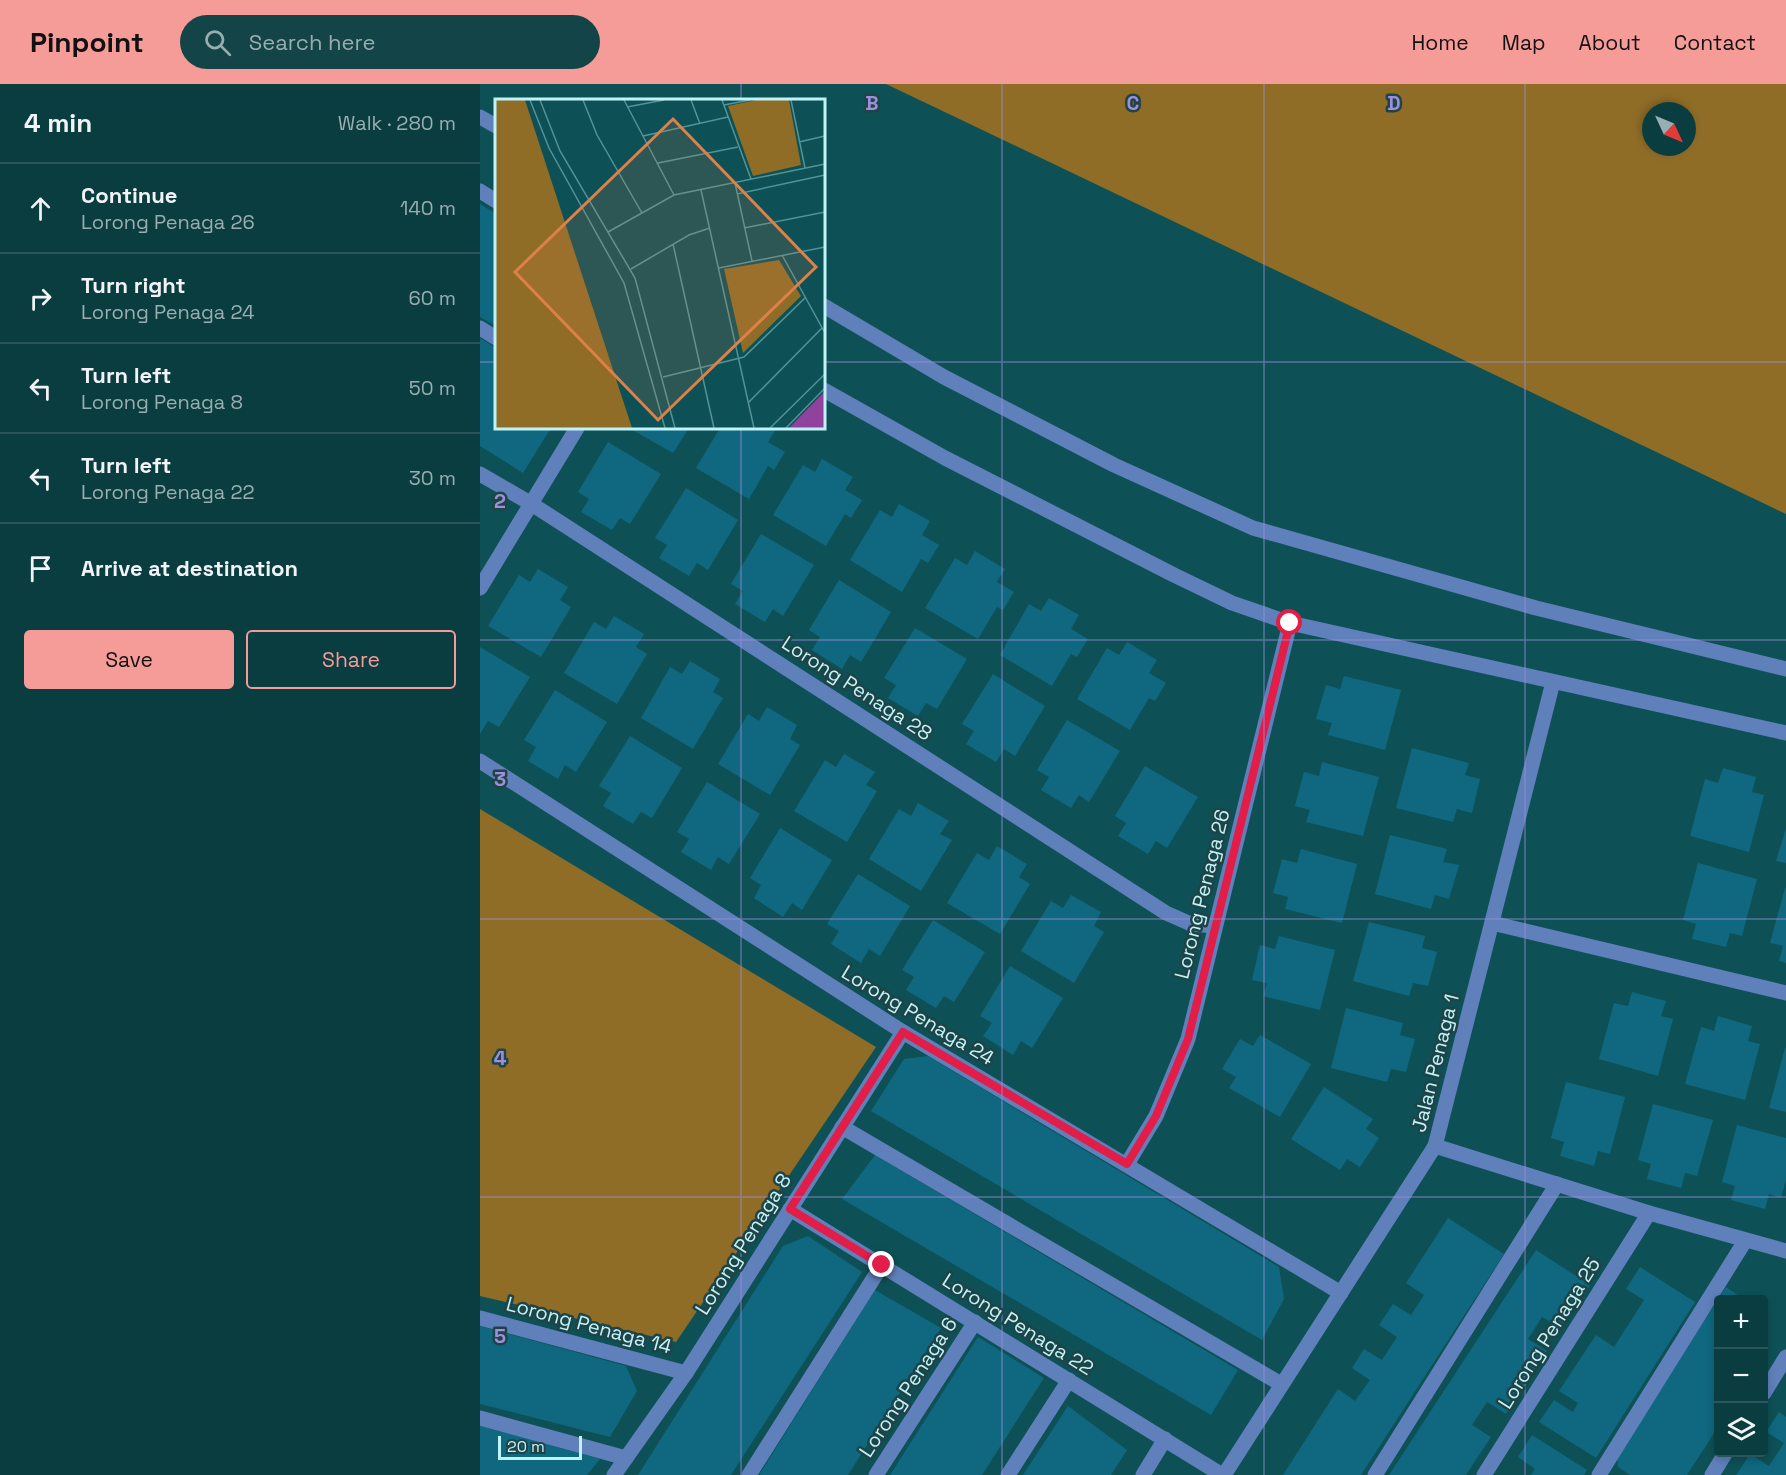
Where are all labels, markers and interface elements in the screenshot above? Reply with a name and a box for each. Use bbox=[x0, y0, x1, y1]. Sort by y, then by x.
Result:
search box bbox=[180, 15, 600, 69]
text: Pinpoint bbox=[30, 24, 144, 60]
icon: search bbox=[201, 26, 234, 59]
text: Search here bbox=[249, 28, 375, 56]
text: Home bbox=[1411, 29, 1469, 56]
text: Map bbox=[1502, 29, 1546, 56]
text: About bbox=[1579, 29, 1641, 56]
text: Contact bbox=[1674, 29, 1756, 56]
text: B bbox=[865, 90, 879, 116]
text: C bbox=[1127, 90, 1140, 116]
text: D bbox=[1387, 90, 1401, 116]
inset map bbox=[495, 99, 825, 429]
north arrow bbox=[1642, 102, 1696, 156]
text: 4 min bbox=[24, 106, 92, 140]
text: Walk · 280 m bbox=[338, 110, 456, 136]
text: Continue bbox=[81, 181, 177, 209]
icon: ahead bbox=[24, 192, 57, 225]
text: 140 m bbox=[400, 195, 456, 221]
text: Lorong Penaga 26 bbox=[81, 209, 255, 235]
text: Turn right bbox=[81, 271, 186, 299]
icon: right bbox=[24, 282, 57, 315]
text: 60 m bbox=[409, 285, 456, 311]
text: Lorong Penaga 24 bbox=[81, 299, 254, 325]
text: Turn left bbox=[81, 361, 171, 389]
icon: left bbox=[24, 372, 57, 405]
text: 50 m bbox=[409, 375, 456, 401]
text: Lorong Penaga 8 bbox=[81, 389, 243, 415]
text: Turn left bbox=[81, 451, 171, 479]
icon: left bbox=[24, 462, 57, 495]
text: 30 m bbox=[409, 465, 456, 491]
text: Lorong Penaga 22 bbox=[81, 479, 255, 505]
text: 2 bbox=[494, 488, 506, 514]
icon: arrive bbox=[24, 552, 57, 585]
text: Arrive at destination bbox=[81, 554, 298, 582]
route start bbox=[1276, 609, 1302, 635]
button: Save bbox=[24, 630, 234, 689]
button: Share bbox=[246, 630, 456, 689]
street label: Lorong Penaga 28 bbox=[777, 630, 937, 746]
text: 3 bbox=[494, 766, 506, 792]
street label: Lorong Penaga 26 bbox=[1168, 807, 1236, 981]
street label: Lorong Penaga 24 bbox=[837, 959, 999, 1071]
street label: Jalan Penaga 1 bbox=[1405, 991, 1465, 1135]
text: 4 bbox=[494, 1045, 507, 1071]
street label: Lorong Penaga 8 bbox=[689, 1168, 797, 1320]
route end bbox=[868, 1251, 894, 1277]
street label: Lorong Penaga 25 bbox=[1492, 1253, 1606, 1413]
street label: Lorong Penaga 22 bbox=[937, 1267, 1099, 1381]
street label: Lorong Penaga 14 bbox=[503, 1290, 675, 1360]
map controls bbox=[1714, 1295, 1768, 1457]
button: + bbox=[1714, 1295, 1768, 1349]
street label: Lorong Penaga 6 bbox=[853, 1312, 963, 1462]
text: 5 bbox=[494, 1323, 506, 1349]
button: − bbox=[1714, 1349, 1768, 1403]
button: layers bbox=[1714, 1403, 1768, 1457]
scale bar bbox=[498, 1433, 582, 1460]
text: 20 m bbox=[507, 1436, 545, 1457]

